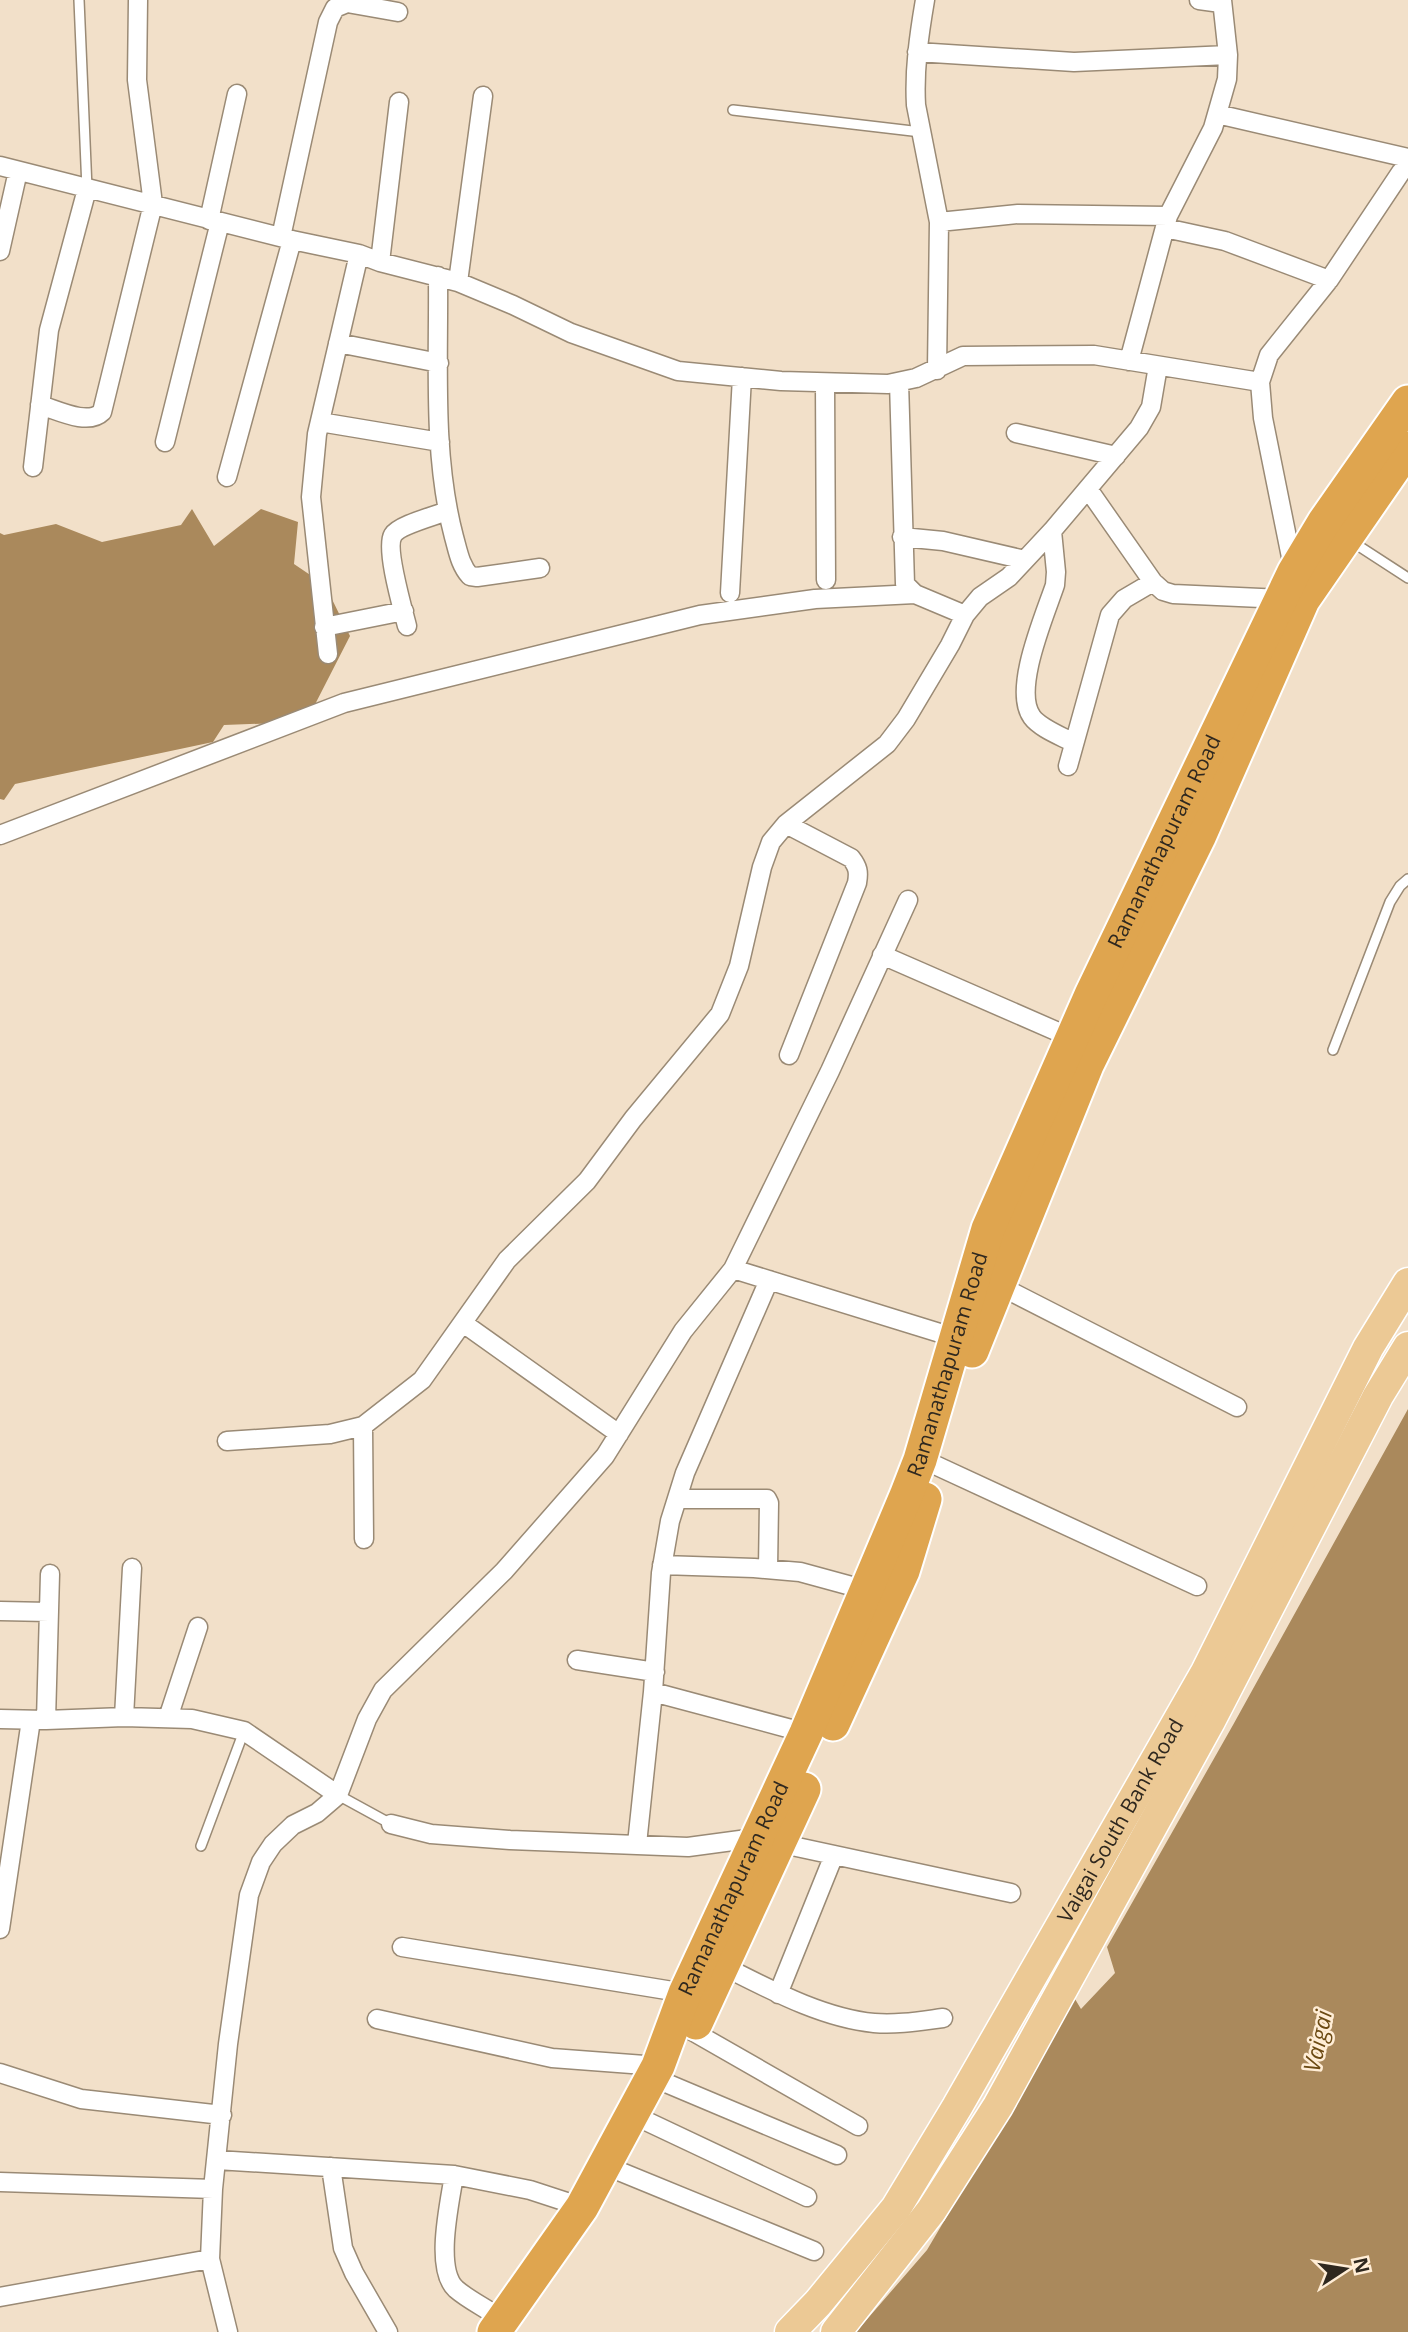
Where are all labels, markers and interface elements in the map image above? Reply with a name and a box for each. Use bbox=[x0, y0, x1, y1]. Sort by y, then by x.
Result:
street label: Ramanathapuram Road bbox=[1101, 730, 1227, 953]
street label: Ramanathapuram Road bbox=[900, 1248, 994, 1481]
street label: Vaigai South Bank Road bbox=[1050, 1713, 1190, 1928]
street label: Ramanathapuram Road bbox=[671, 1776, 795, 2000]
water label: Vaigai bbox=[1295, 2006, 1339, 2075]
north arrow bbox=[1310, 2234, 1380, 2304]
text: N bbox=[1347, 2255, 1376, 2276]

